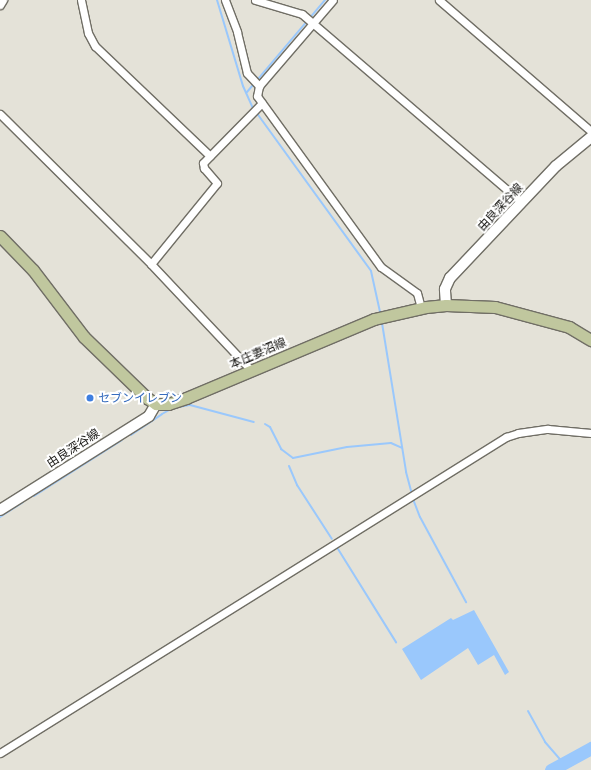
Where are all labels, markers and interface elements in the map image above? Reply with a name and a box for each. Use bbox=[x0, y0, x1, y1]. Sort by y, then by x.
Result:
street label: 由良深谷線 bbox=[474, 180, 526, 234]
street label: 本庄妻沼線 bbox=[228, 335, 288, 371]
place label: セブンイレブン bbox=[98, 391, 182, 405]
marker: セブンイレブン bbox=[85, 393, 95, 403]
street label: 由良深谷線 bbox=[44, 426, 102, 470]

